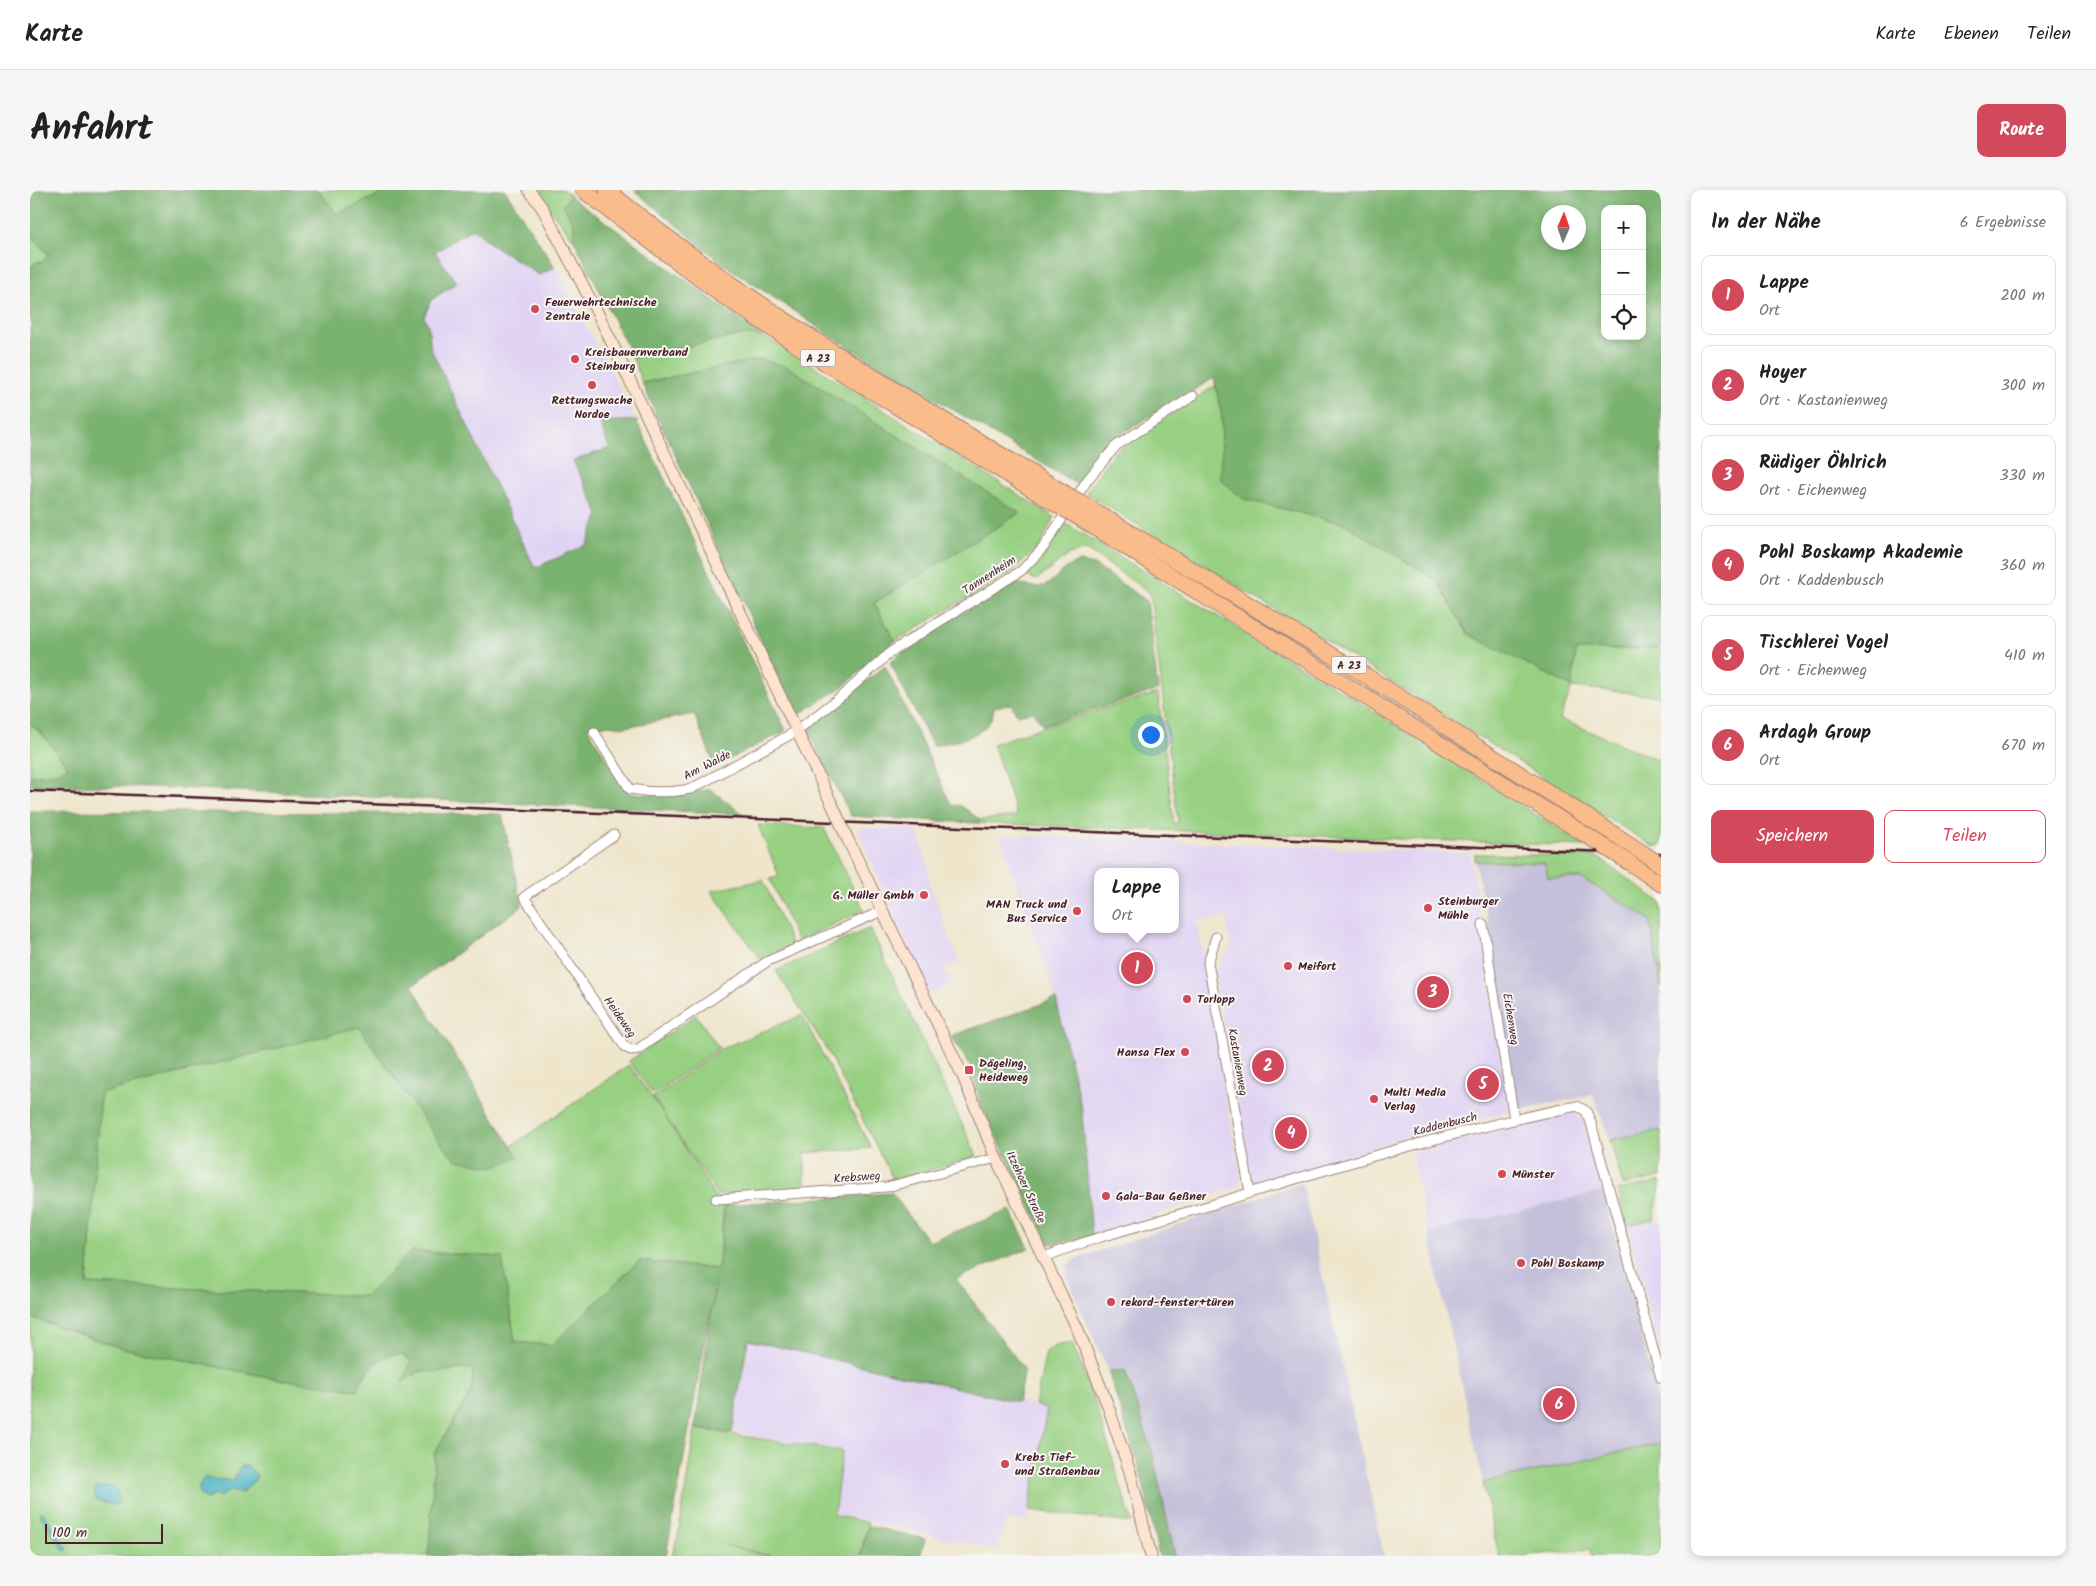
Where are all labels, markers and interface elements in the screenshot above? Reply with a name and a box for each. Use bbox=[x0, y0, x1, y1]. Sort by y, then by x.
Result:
text: Karte bbox=[25, 15, 83, 54]
text: Karte bbox=[1875, 20, 1916, 49]
text: Ebenen bbox=[1944, 20, 1999, 49]
text: Teilen bbox=[2027, 20, 2071, 49]
text: Anfahrt bbox=[30, 102, 153, 158]
button: Route bbox=[1977, 104, 2066, 157]
north arrow bbox=[1541, 205, 1586, 250]
map controls bbox=[1601, 205, 1646, 340]
button: + bbox=[1601, 205, 1646, 250]
text: In der Nähe bbox=[1711, 206, 1821, 239]
text: 6 Ergebnisse bbox=[1960, 210, 2046, 235]
button: − bbox=[1601, 250, 1646, 295]
text: Lappe bbox=[1759, 268, 1809, 298]
text: 1 bbox=[1726, 283, 1730, 308]
text: 200 m bbox=[2001, 283, 2045, 308]
place label: Feuerwehrtechnische Zentrale bbox=[545, 293, 657, 326]
button: locate bbox=[1601, 295, 1646, 340]
text: Ort bbox=[1759, 298, 1780, 323]
marker: Feuerwehrtechnische Zentrale bbox=[529, 303, 541, 315]
place label: Kreisbauernverband Steinburg bbox=[585, 343, 689, 376]
road number: A 23 bbox=[800, 350, 836, 367]
marker: Kreisbauernverband Steinburg bbox=[569, 353, 581, 365]
text: Hoyer bbox=[1759, 358, 1806, 388]
text: 2 bbox=[1723, 373, 1733, 398]
text: 300 m bbox=[2001, 373, 2045, 398]
marker: Rettungswache Nordoe bbox=[586, 379, 598, 391]
text: Ort · Kastanienweg bbox=[1759, 388, 1888, 413]
place label: Rettungswache Nordoe bbox=[552, 391, 633, 424]
text: Rüdiger Öhlrich bbox=[1759, 448, 1887, 478]
text: 3 bbox=[1724, 463, 1732, 488]
text: 330 m bbox=[2000, 463, 2045, 488]
text: Ort · Eichenweg bbox=[1759, 478, 1867, 503]
text: Pohl Boskamp Akademie bbox=[1759, 538, 1963, 568]
street label: Tannenheim bbox=[959, 551, 1020, 600]
text: 4 bbox=[1724, 553, 1732, 578]
text: 360 m bbox=[2000, 553, 2045, 578]
text: Ort · Kaddenbusch bbox=[1759, 568, 1884, 593]
text: Tischlerei Vogel bbox=[1759, 628, 1888, 658]
text: 5 bbox=[1724, 643, 1732, 668]
text: 410 m bbox=[2004, 643, 2045, 668]
road number: A 23 bbox=[1332, 656, 1366, 674]
text: Ort · Eichenweg bbox=[1759, 658, 1867, 683]
text: Ardagh Group bbox=[1759, 718, 1871, 748]
your location bbox=[1138, 722, 1164, 748]
text: 6 bbox=[1724, 733, 1732, 758]
text: 670 m bbox=[2002, 733, 2045, 758]
street label: Am Walde bbox=[680, 745, 735, 785]
text: Ort bbox=[1759, 748, 1780, 773]
button: Speichern bbox=[1711, 810, 1874, 863]
button: Teilen bbox=[1884, 810, 2046, 863]
popup bbox=[1094, 868, 1179, 933]
text: Lappe bbox=[1112, 873, 1161, 903]
place label: G. Müller Gmbh bbox=[833, 886, 914, 905]
marker: G. Müller Gmbh bbox=[918, 889, 930, 901]
place label: Steinburger Mühle bbox=[1438, 892, 1499, 925]
place label: MAN Truck und Bus Service bbox=[986, 895, 1068, 928]
marker: Steinburger Mühle bbox=[1422, 902, 1434, 914]
text: Ort bbox=[1112, 903, 1133, 928]
marker: MAN Truck und Bus Service bbox=[1071, 905, 1083, 917]
pin: 1 bbox=[1121, 949, 1153, 987]
place label: Meifort bbox=[1298, 957, 1337, 976]
marker: Meifort bbox=[1282, 960, 1294, 972]
pin: 3 bbox=[1417, 973, 1449, 1011]
place label: Torlopp bbox=[1197, 990, 1235, 1009]
street label: Eichenweg bbox=[1497, 992, 1524, 1047]
street label: Heideweg bbox=[598, 993, 641, 1042]
marker: Torlopp bbox=[1181, 993, 1193, 1005]
street label: Kastanienweg bbox=[1222, 1027, 1253, 1098]
place label: Hansa Flex bbox=[1117, 1043, 1175, 1062]
marker: Hansa Flex bbox=[1179, 1046, 1191, 1058]
pin: 2 bbox=[1252, 1047, 1284, 1085]
place label: Dägeling, Heideweg bbox=[979, 1054, 1028, 1087]
marker: Dägeling, Heideweg bbox=[963, 1064, 975, 1076]
pin: 5 bbox=[1467, 1065, 1499, 1103]
place label: Multi Media Verlag bbox=[1384, 1083, 1446, 1116]
marker: Multi Media Verlag bbox=[1368, 1093, 1380, 1105]
street label: Kaddenbusch bbox=[1411, 1107, 1479, 1142]
pin: 4 bbox=[1275, 1114, 1307, 1152]
street label: Itzehoer Straße bbox=[1000, 1148, 1051, 1227]
place label: Münster bbox=[1512, 1165, 1555, 1184]
street label: Krebsweg bbox=[833, 1166, 881, 1189]
marker: Münster bbox=[1496, 1168, 1508, 1180]
place label: Gala-Bau Geßner bbox=[1116, 1187, 1207, 1206]
marker: Gala-Bau Geßner bbox=[1100, 1190, 1112, 1202]
place label: Pohl Boskamp bbox=[1531, 1254, 1605, 1273]
marker: Pohl Boskamp bbox=[1515, 1257, 1527, 1269]
place label: rekord-fenster+türen bbox=[1121, 1293, 1234, 1312]
marker: rekord-fenster+türen bbox=[1105, 1296, 1117, 1308]
pin: 6 bbox=[1543, 1385, 1575, 1423]
place label: Krebs Tief- und Straßenbau bbox=[1015, 1448, 1100, 1481]
marker: Krebs Tief- und Straßenbau bbox=[999, 1458, 1011, 1470]
scale bar bbox=[45, 1521, 162, 1544]
text: 100 m bbox=[52, 1522, 87, 1544]

